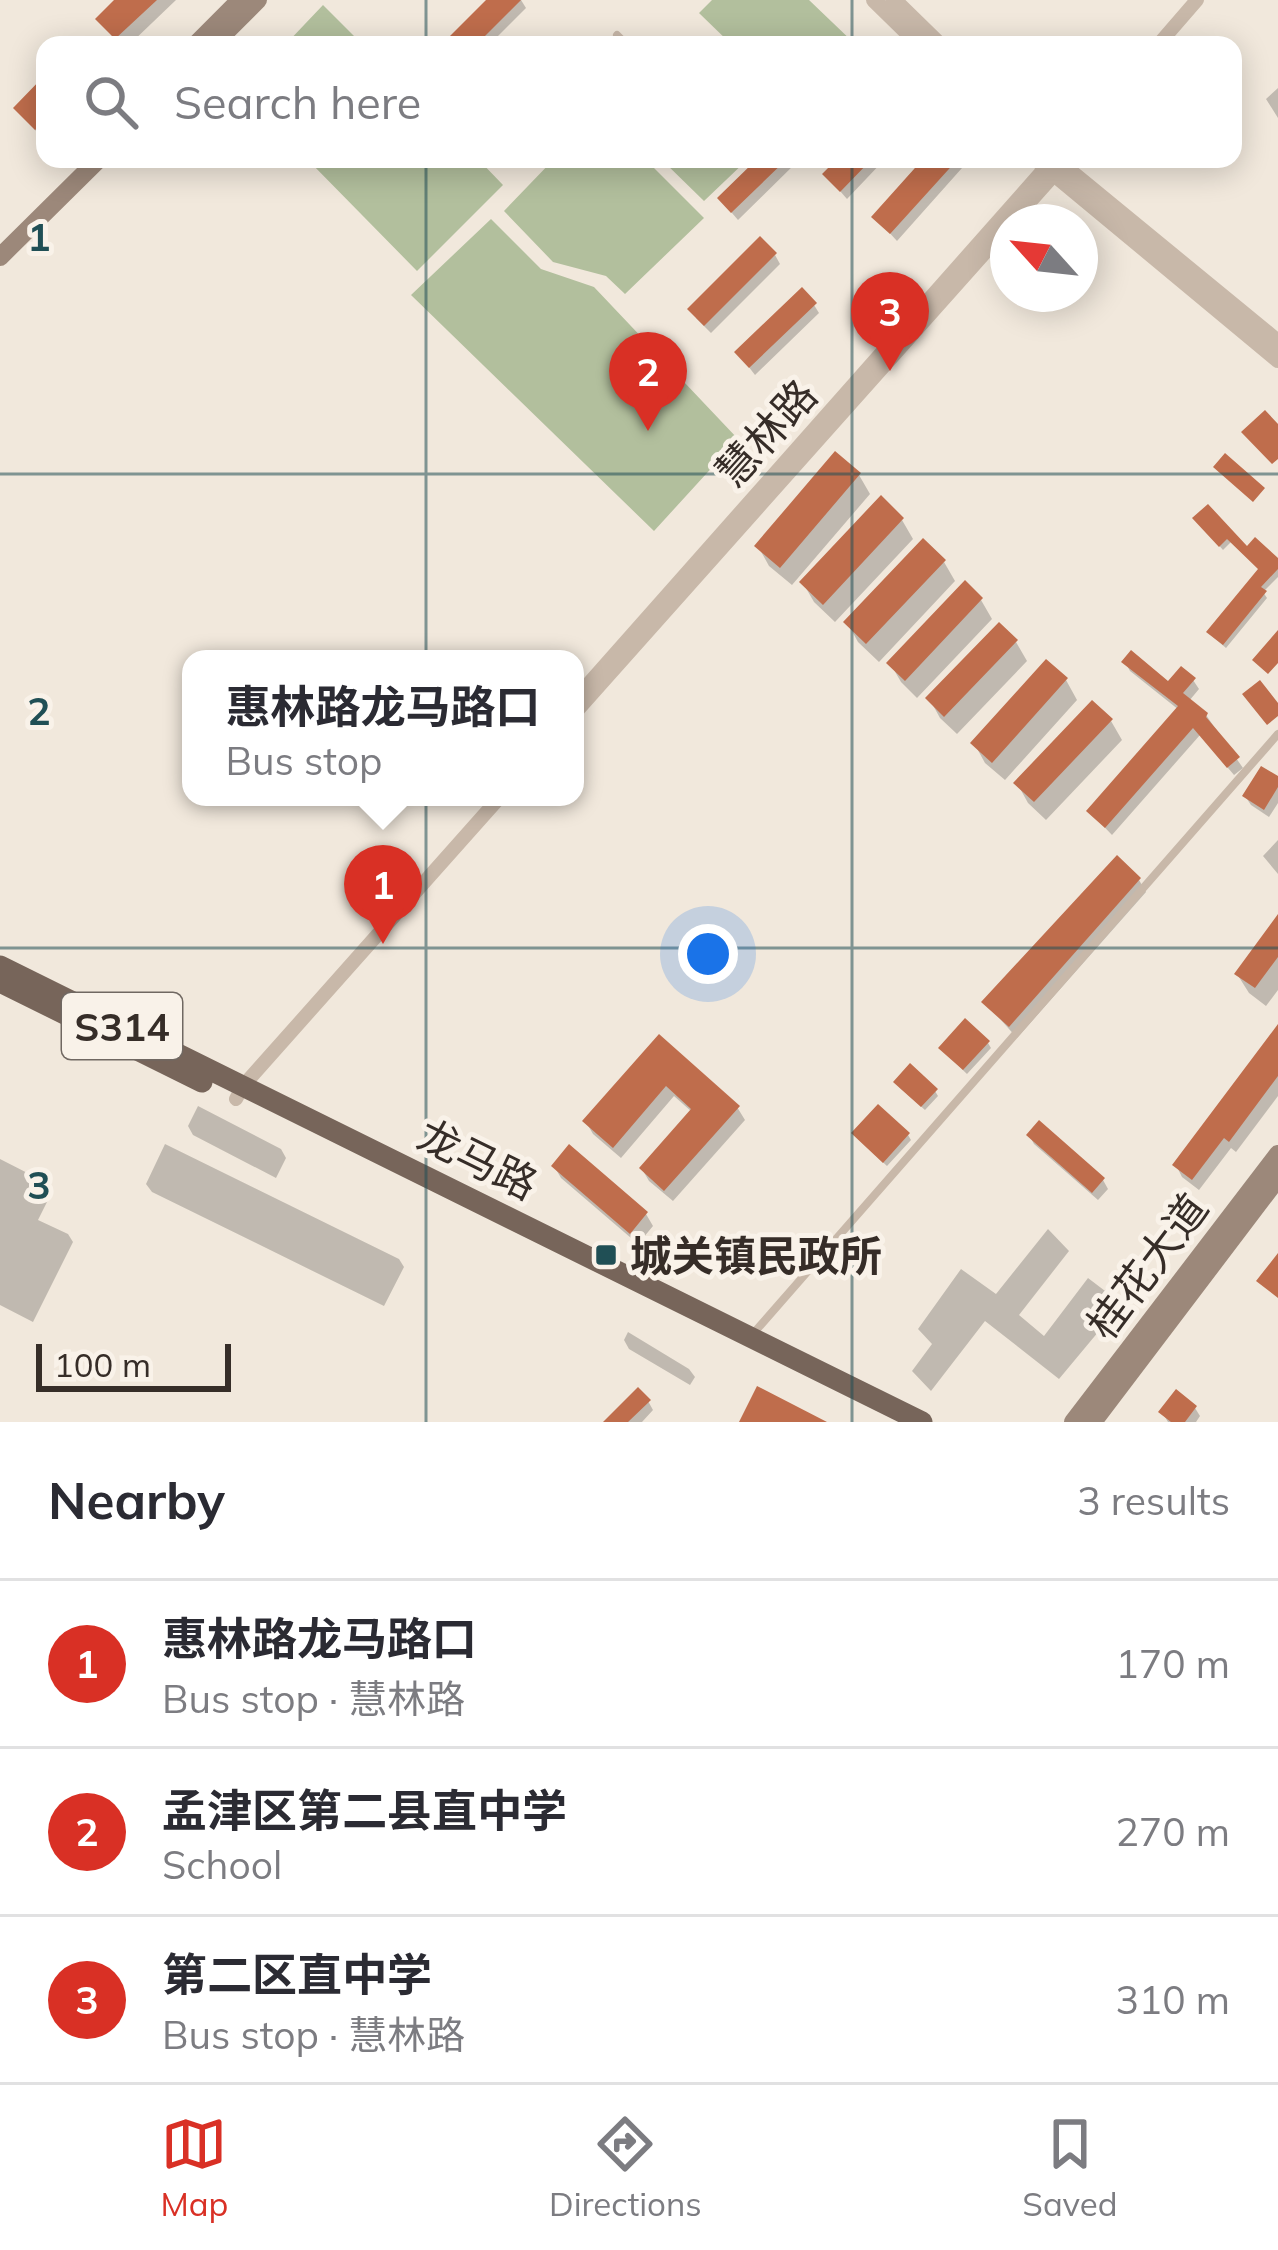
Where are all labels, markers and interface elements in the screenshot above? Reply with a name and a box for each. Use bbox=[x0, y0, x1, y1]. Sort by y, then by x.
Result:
search box bbox=[36, 36, 1242, 168]
icon: search bbox=[78, 69, 144, 135]
text: Search here bbox=[174, 74, 421, 130]
north arrow bbox=[990, 204, 1098, 312]
text: 1 bbox=[27, 212, 51, 261]
pin: 3 bbox=[851, 272, 929, 371]
pin: 2 bbox=[609, 332, 687, 431]
street label: 慧林路 bbox=[704, 368, 828, 498]
popup bbox=[182, 650, 584, 806]
text: 惠林路龙马路口 bbox=[225, 678, 541, 734]
text: 2 bbox=[27, 686, 51, 735]
text: Bus stop bbox=[225, 736, 382, 785]
pin: 1 bbox=[344, 845, 422, 944]
your location bbox=[678, 924, 738, 984]
road number: S314 bbox=[62, 993, 182, 1059]
street label: 龙马路 bbox=[410, 1108, 546, 1210]
text: 3 bbox=[27, 1160, 51, 1209]
street label: 桂花大道 bbox=[1075, 1183, 1219, 1349]
place label: 城关镇民政所 bbox=[630, 1229, 882, 1282]
marker: 城关镇民政所 bbox=[593, 1242, 619, 1268]
scale bar bbox=[36, 1338, 231, 1391]
text: 100 m bbox=[54, 1344, 151, 1385]
text: Nearby bbox=[48, 1468, 225, 1532]
text: 3 results bbox=[1077, 1476, 1230, 1525]
text: 惠林路龙马路口 bbox=[162, 1610, 477, 1666]
text: 1 bbox=[75, 1639, 99, 1688]
text: 170 m bbox=[1115, 1639, 1230, 1688]
text: Bus stop · 慧林路 bbox=[162, 1674, 465, 1723]
text: 孟津区第二县直中学 bbox=[162, 1782, 567, 1838]
text: 2 bbox=[75, 1807, 99, 1856]
text: 270 m bbox=[1115, 1807, 1230, 1856]
text: School bbox=[162, 1840, 282, 1889]
text: 第二区直中学 bbox=[162, 1946, 432, 2002]
text: 3 bbox=[75, 1975, 99, 2024]
text: 310 m bbox=[1115, 1975, 1230, 2024]
text: Bus stop · 慧林路 bbox=[162, 2010, 465, 2059]
tab: Map bbox=[160, 2111, 228, 2224]
tab: Directions bbox=[549, 2111, 702, 2224]
tab: Saved bbox=[1022, 2111, 1118, 2224]

